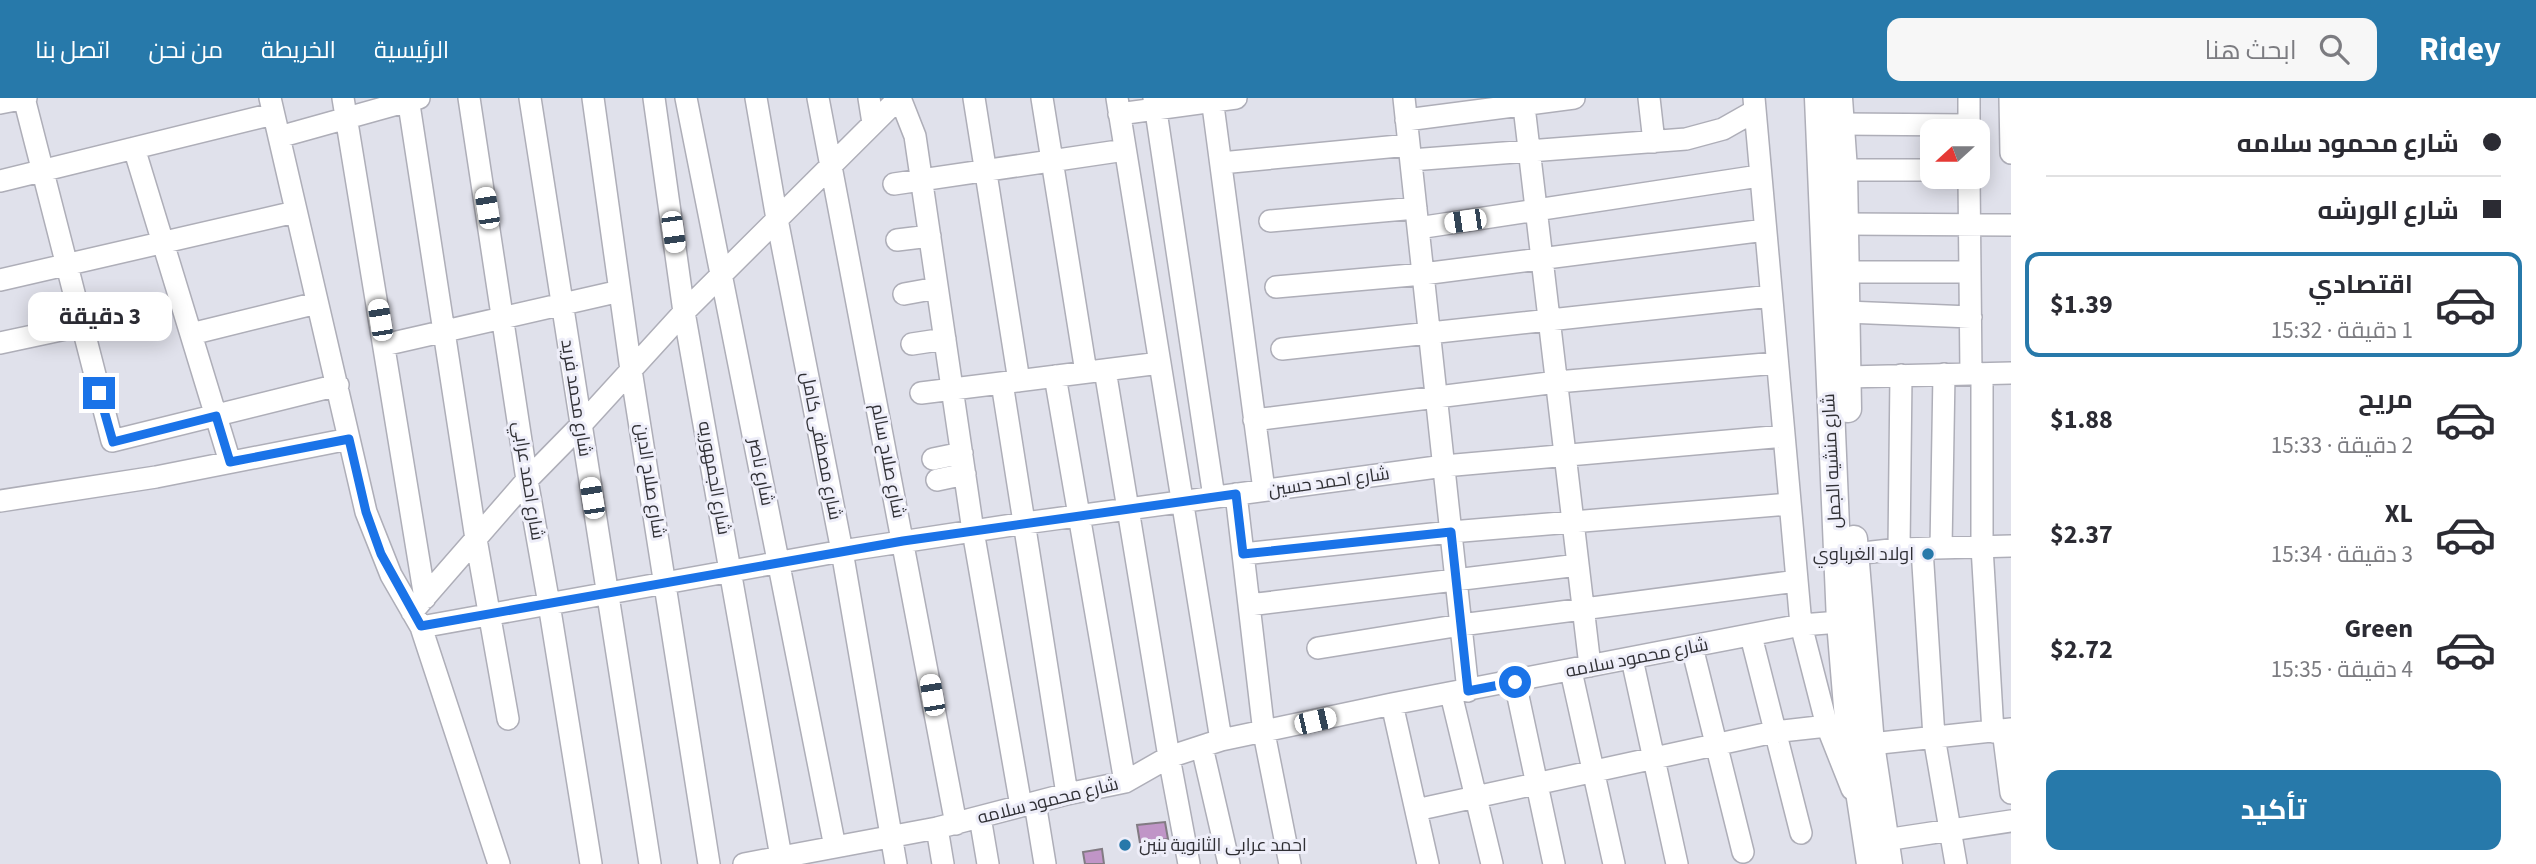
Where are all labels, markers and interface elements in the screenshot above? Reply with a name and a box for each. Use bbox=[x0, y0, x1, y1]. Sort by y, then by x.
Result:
search box bbox=[1887, 18, 2377, 81]
text: Ridey bbox=[2419, 26, 2501, 73]
icon: search bbox=[2315, 30, 2353, 68]
text: ابحث هنا bbox=[2205, 32, 2297, 69]
text: اتصل بنا bbox=[35, 33, 110, 68]
text: من نحن bbox=[148, 33, 223, 68]
text: الخريطة bbox=[261, 33, 336, 68]
text: الرئيسية bbox=[374, 33, 449, 68]
north arrow bbox=[1920, 119, 1990, 189]
map controls bbox=[1920, 119, 1990, 189]
text: شارع محمود سلامه bbox=[2237, 125, 2459, 162]
car bbox=[474, 186, 501, 230]
text: شارع الورشه bbox=[2318, 192, 2459, 229]
car bbox=[1443, 208, 1488, 234]
car bbox=[660, 210, 687, 254]
text: اقتصادي bbox=[2308, 266, 2413, 303]
icon: car bbox=[2434, 273, 2497, 336]
text: $1.39 bbox=[2050, 286, 2113, 323]
callout: 3 دقيقة bbox=[27, 292, 171, 341]
car bbox=[367, 298, 394, 342]
text: 3 دقيقة bbox=[59, 300, 141, 333]
text: 1 دقيقة · 15:32 bbox=[2271, 314, 2413, 347]
street label: شارع محمد فريد bbox=[554, 338, 598, 458]
street label: شارع مصطفى كامل bbox=[794, 370, 848, 522]
route end bbox=[83, 377, 115, 409]
text: مريح bbox=[2358, 381, 2413, 418]
icon: car bbox=[2434, 388, 2497, 451]
street label: شارع منشيه الجمل bbox=[1816, 393, 1848, 529]
text: $1.88 bbox=[2050, 401, 2113, 438]
street label: شارع صلاح سالم bbox=[865, 402, 911, 520]
street label: شارع الجمهوريه bbox=[692, 419, 736, 537]
street label: شارع احمد عرابي bbox=[505, 420, 550, 543]
street label: شارع صلاح الدين bbox=[629, 422, 671, 540]
text: 2 دقيقة · 15:33 bbox=[2271, 429, 2413, 462]
street label: شارع ناصر bbox=[742, 435, 780, 508]
street label: شارع احمد حسين bbox=[1267, 461, 1391, 503]
car bbox=[579, 476, 606, 520]
text: XL bbox=[2385, 495, 2413, 532]
icon: car bbox=[2434, 503, 2497, 566]
text: $2.37 bbox=[2050, 516, 2113, 553]
text: 3 دقيقة · 15:34 bbox=[2271, 538, 2413, 571]
place label: اولاد الغرباوي bbox=[1813, 542, 1914, 568]
marker: اولاد الغرباوي bbox=[1920, 546, 1936, 562]
text: Green bbox=[2345, 610, 2413, 647]
icon: car bbox=[2434, 618, 2497, 681]
text: $2.72 bbox=[2050, 631, 2113, 668]
street label: شارع محمود سلامه bbox=[1564, 632, 1710, 684]
text: 4 دقيقة · 15:35 bbox=[2271, 653, 2413, 686]
route start bbox=[1499, 666, 1531, 698]
car bbox=[919, 672, 946, 718]
car bbox=[1293, 706, 1338, 736]
button: تأكيد bbox=[2046, 770, 2501, 850]
street label: شارع محمود سلامه bbox=[975, 771, 1121, 831]
place label: احمد عرابى الثانوية بنين bbox=[1139, 833, 1307, 858]
marker: احمد عرابى الثانوية بنين bbox=[1117, 837, 1133, 853]

